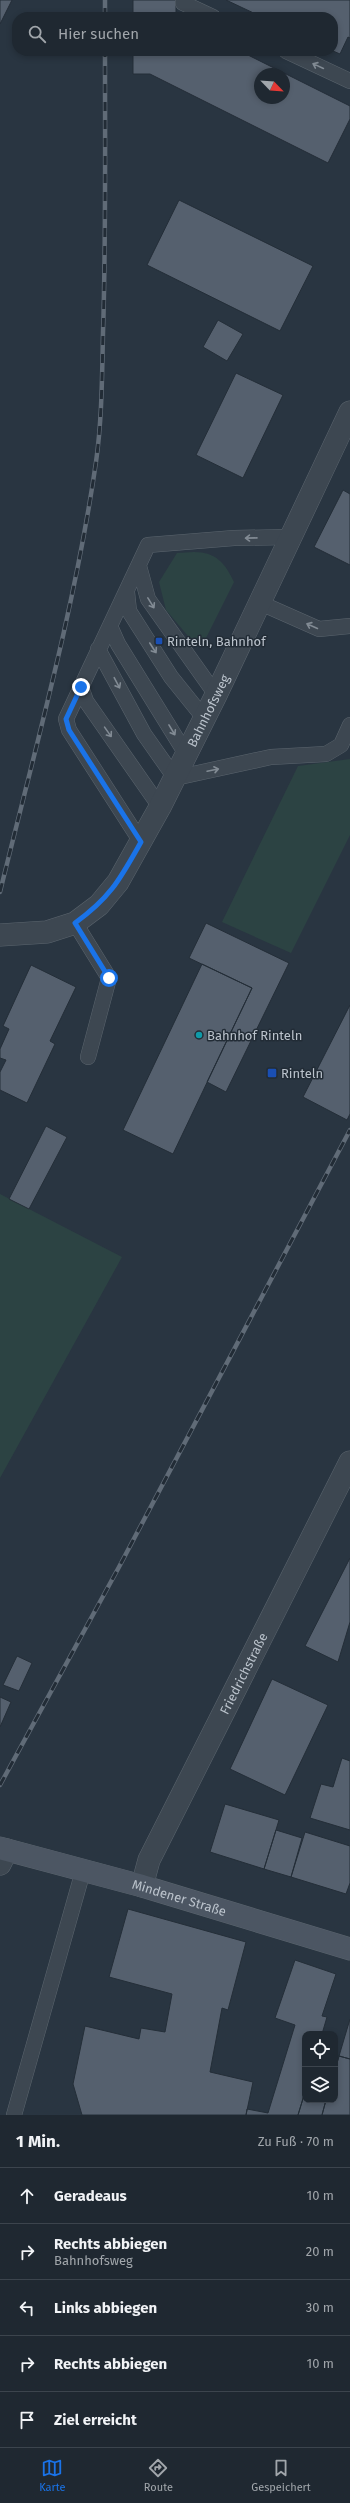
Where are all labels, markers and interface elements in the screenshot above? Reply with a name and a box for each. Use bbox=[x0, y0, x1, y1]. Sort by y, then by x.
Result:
search box bbox=[12, 12, 338, 56]
icon: search bbox=[26, 23, 48, 45]
text: Hier suchen bbox=[58, 25, 139, 43]
one-way arrow bbox=[312, 62, 324, 69]
north arrow bbox=[254, 68, 290, 104]
one-way arrow bbox=[245, 534, 258, 542]
one-way arrow bbox=[148, 597, 156, 609]
one-way arrow bbox=[306, 622, 318, 629]
place label: Rinteln, Bahnhof bbox=[167, 634, 267, 649]
marker: Rinteln, Bahnhof bbox=[154, 636, 164, 646]
one-way arrow bbox=[149, 642, 157, 653]
street label: Bahnhofsweg bbox=[184, 672, 233, 750]
one-way arrow bbox=[114, 677, 121, 689]
route end bbox=[72, 678, 90, 696]
one-way arrow bbox=[168, 724, 176, 735]
one-way arrow bbox=[104, 726, 112, 737]
one-way arrow bbox=[206, 765, 219, 773]
route start bbox=[100, 969, 118, 987]
place label: Bahnhof Rinteln bbox=[207, 1028, 302, 1043]
marker: Bahnhof Rinteln bbox=[194, 1030, 204, 1040]
place label: Rinteln bbox=[281, 1066, 323, 1081]
marker: Rinteln bbox=[266, 1067, 278, 1079]
street label: Friedrichstraße bbox=[217, 1630, 271, 1717]
street label: Mindener Straße bbox=[130, 1877, 228, 1919]
map controls bbox=[302, 2031, 338, 2103]
button: locate bbox=[302, 2031, 338, 2067]
button: layers bbox=[302, 2067, 338, 2103]
text: 1 Min. bbox=[16, 2131, 60, 2152]
text: Zu Fuß · 70 m bbox=[258, 2134, 334, 2149]
icon: ahead bbox=[16, 2185, 38, 2207]
text: Geradeaus bbox=[54, 2187, 127, 2205]
text: 10 m bbox=[307, 2188, 334, 2203]
text: Rechts abbiegen bbox=[54, 2235, 167, 2253]
icon: right bbox=[16, 2241, 38, 2263]
text: 20 m bbox=[306, 2244, 334, 2259]
text: Bahnhofsweg bbox=[54, 2253, 133, 2268]
icon: left bbox=[16, 2297, 38, 2319]
text: Links abbiegen bbox=[54, 2299, 157, 2317]
text: 30 m bbox=[306, 2300, 334, 2315]
icon: right bbox=[16, 2353, 38, 2375]
text: Rechts abbiegen bbox=[54, 2355, 167, 2373]
text: 10 m bbox=[307, 2356, 334, 2371]
icon: arrive bbox=[16, 2409, 38, 2431]
text: Ziel erreicht bbox=[54, 2411, 137, 2429]
tab: Karte bbox=[39, 2457, 66, 2494]
tab: Route bbox=[144, 2457, 173, 2494]
tab: Gespeichert bbox=[251, 2457, 311, 2494]

